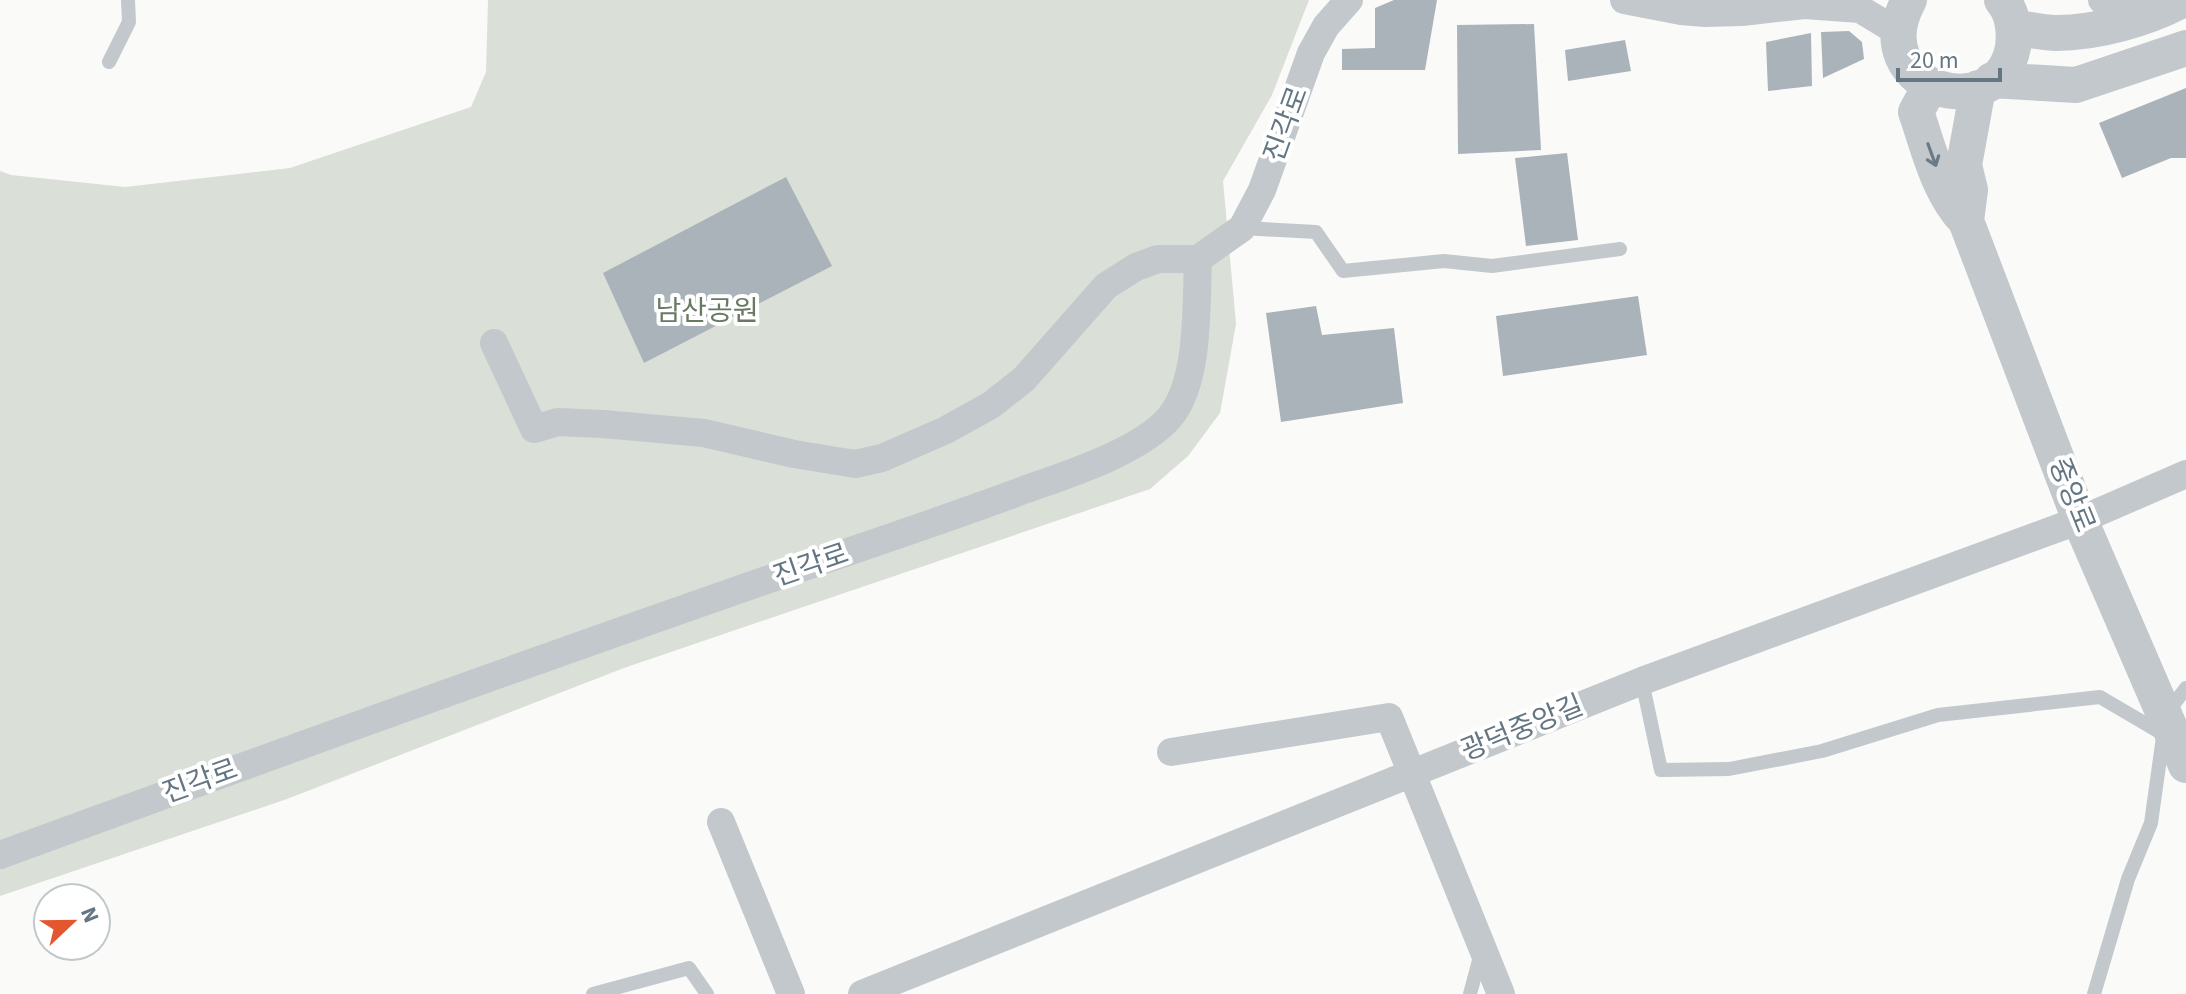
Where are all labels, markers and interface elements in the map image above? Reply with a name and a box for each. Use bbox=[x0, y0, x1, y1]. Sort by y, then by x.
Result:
scale bar bbox=[1898, 32, 2000, 82]
text: 20 m bbox=[1910, 43, 1959, 78]
street label: 진각로 bbox=[1254, 81, 1318, 167]
one-way arrow bbox=[1925, 142, 1940, 167]
park label: 남산공원 bbox=[655, 291, 759, 331]
street label: 중앙로 bbox=[2039, 452, 2105, 538]
street label: 진각로 bbox=[768, 534, 854, 596]
street label: 광덕중앙길 bbox=[1455, 685, 1589, 771]
street label: 진각로 bbox=[157, 749, 243, 813]
north arrow bbox=[32, 882, 112, 962]
text: N bbox=[72, 902, 107, 928]

